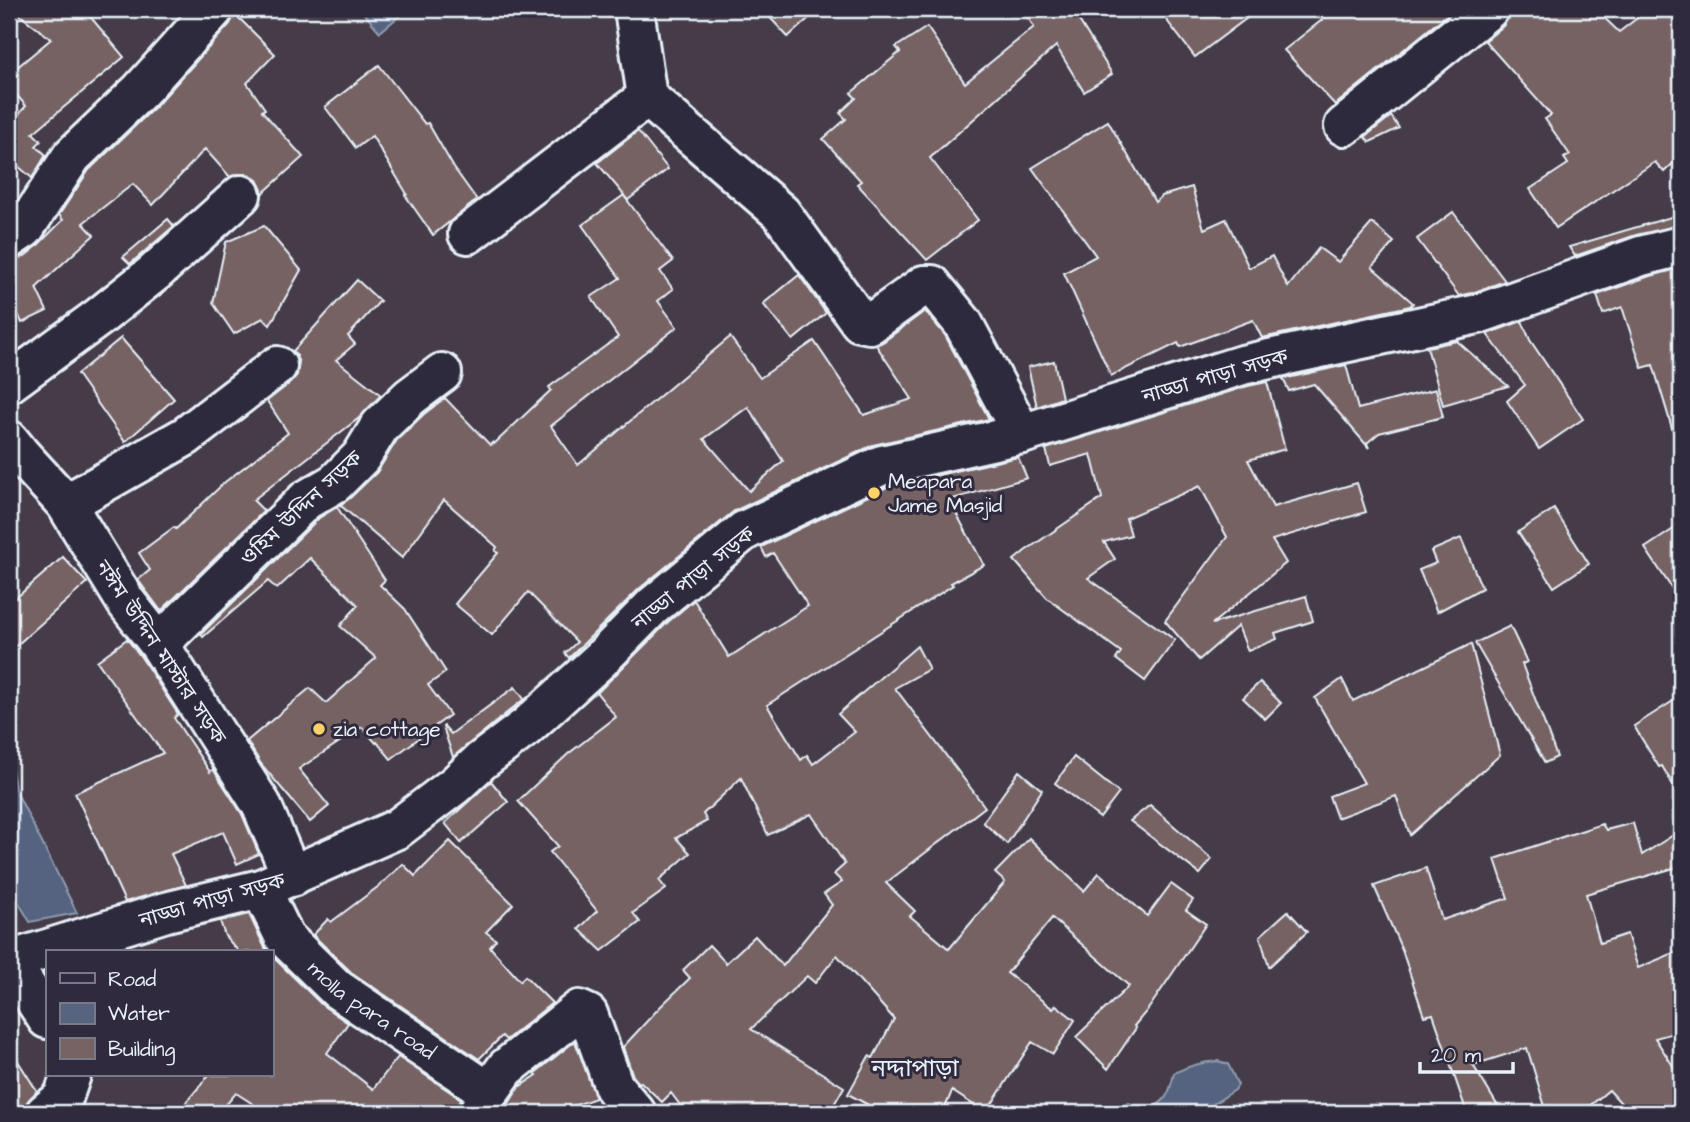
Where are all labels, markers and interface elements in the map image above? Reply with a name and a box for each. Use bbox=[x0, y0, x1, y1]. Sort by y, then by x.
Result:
street label: নাড্ডা পাড়া সড়ক bbox=[1138, 342, 1292, 411]
street label: ওহিম উদ্দিন সড়ক bbox=[234, 443, 369, 573]
place label: Meapara Jame Masjid bbox=[888, 467, 1002, 520]
marker: Meapara Jame Masjid bbox=[866, 485, 882, 501]
street label: নাড্ডা পাড়া সড়ক bbox=[625, 519, 762, 638]
street label: নঈম উদ্দিন মাস্টার সড়ক bbox=[88, 554, 234, 751]
place label: zia cottage bbox=[333, 715, 441, 746]
marker: zia cottage bbox=[311, 721, 327, 737]
street label: নাড্ডা পাড়া সড়ক bbox=[135, 866, 289, 935]
legend bbox=[46, 950, 273, 1076]
street label: molla para road bbox=[301, 954, 442, 1067]
text: Road bbox=[108, 965, 156, 994]
text: Water bbox=[108, 999, 170, 1028]
scale bar bbox=[1420, 1031, 1513, 1075]
text: Building bbox=[108, 1035, 176, 1066]
text: 20 m bbox=[1431, 1041, 1482, 1070]
district label: নদ্দাপাড়া bbox=[870, 1052, 959, 1086]

